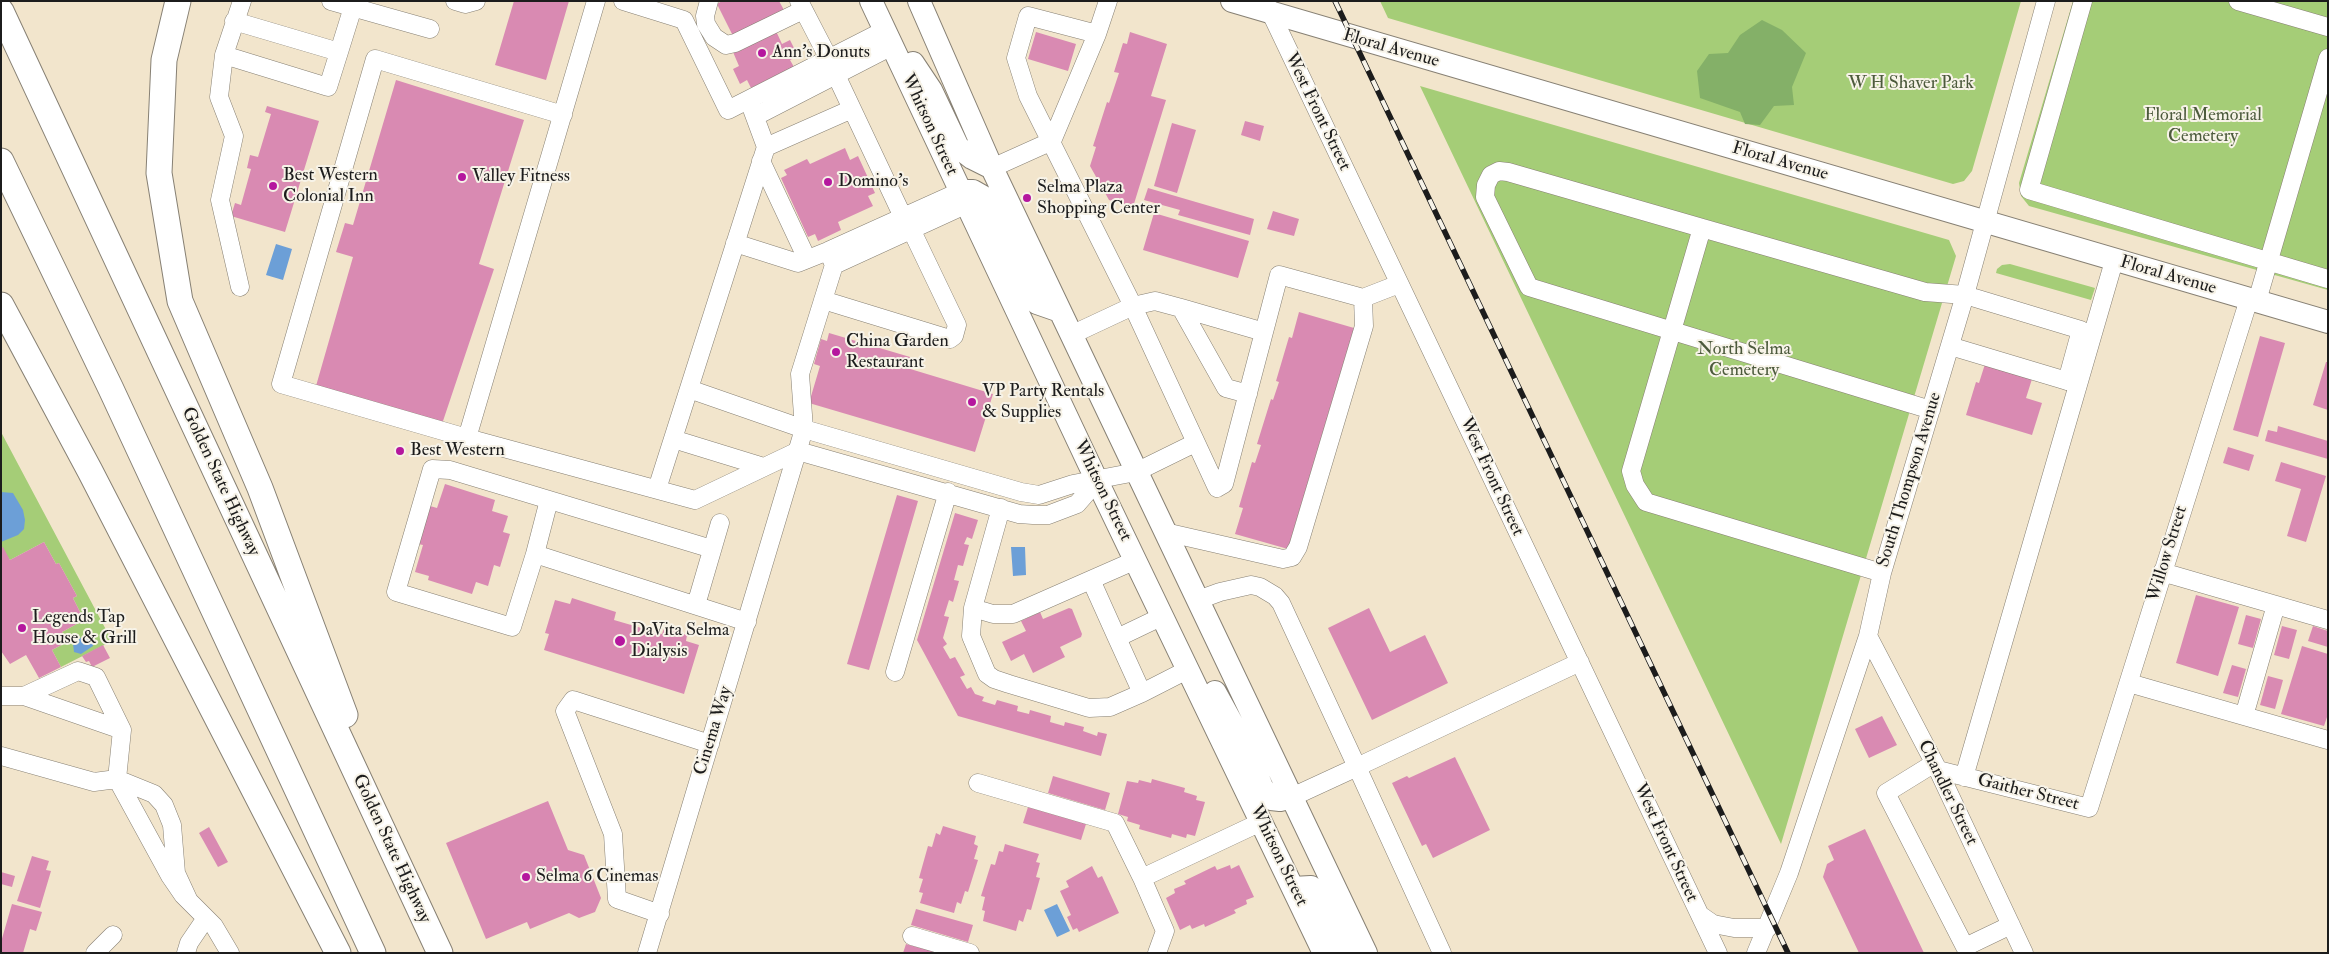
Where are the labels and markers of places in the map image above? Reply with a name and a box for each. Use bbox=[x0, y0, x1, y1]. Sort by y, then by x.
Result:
place label: Ann's Donuts bbox=[772, 42, 870, 64]
marker: Ann's Donuts bbox=[756, 47, 768, 59]
place label: Best Western Colonial Inn bbox=[283, 165, 378, 208]
place label: Valley Fitness bbox=[472, 166, 570, 188]
marker: Valley Fitness bbox=[456, 171, 468, 183]
place label: Domino's bbox=[838, 171, 908, 193]
marker: Domino's bbox=[822, 176, 834, 188]
place label: Selma Plaza Shopping Center bbox=[1037, 177, 1160, 220]
marker: Best Western Colonial Inn bbox=[267, 180, 279, 192]
marker: Selma Plaza Shopping Center bbox=[1021, 192, 1033, 204]
place label: China Garden Restaurant bbox=[846, 331, 949, 374]
marker: China Garden Restaurant bbox=[830, 346, 842, 358]
place label: VP Party Rentals & Supplies bbox=[982, 381, 1104, 424]
marker: VP Party Rentals & Supplies bbox=[966, 396, 978, 408]
place label: Best Western bbox=[410, 440, 505, 462]
marker: Best Western bbox=[394, 445, 406, 457]
place label: Legends Tap House & Grill bbox=[32, 607, 137, 650]
place label: DaVita Selma Dialysis bbox=[631, 620, 729, 662]
marker: Legends Tap House & Grill bbox=[16, 622, 28, 634]
marker: DaVita Selma Dialysis bbox=[613, 634, 627, 648]
place label: Selma 6 Cinemas bbox=[536, 866, 658, 888]
marker: Selma 6 Cinemas bbox=[520, 871, 532, 883]

